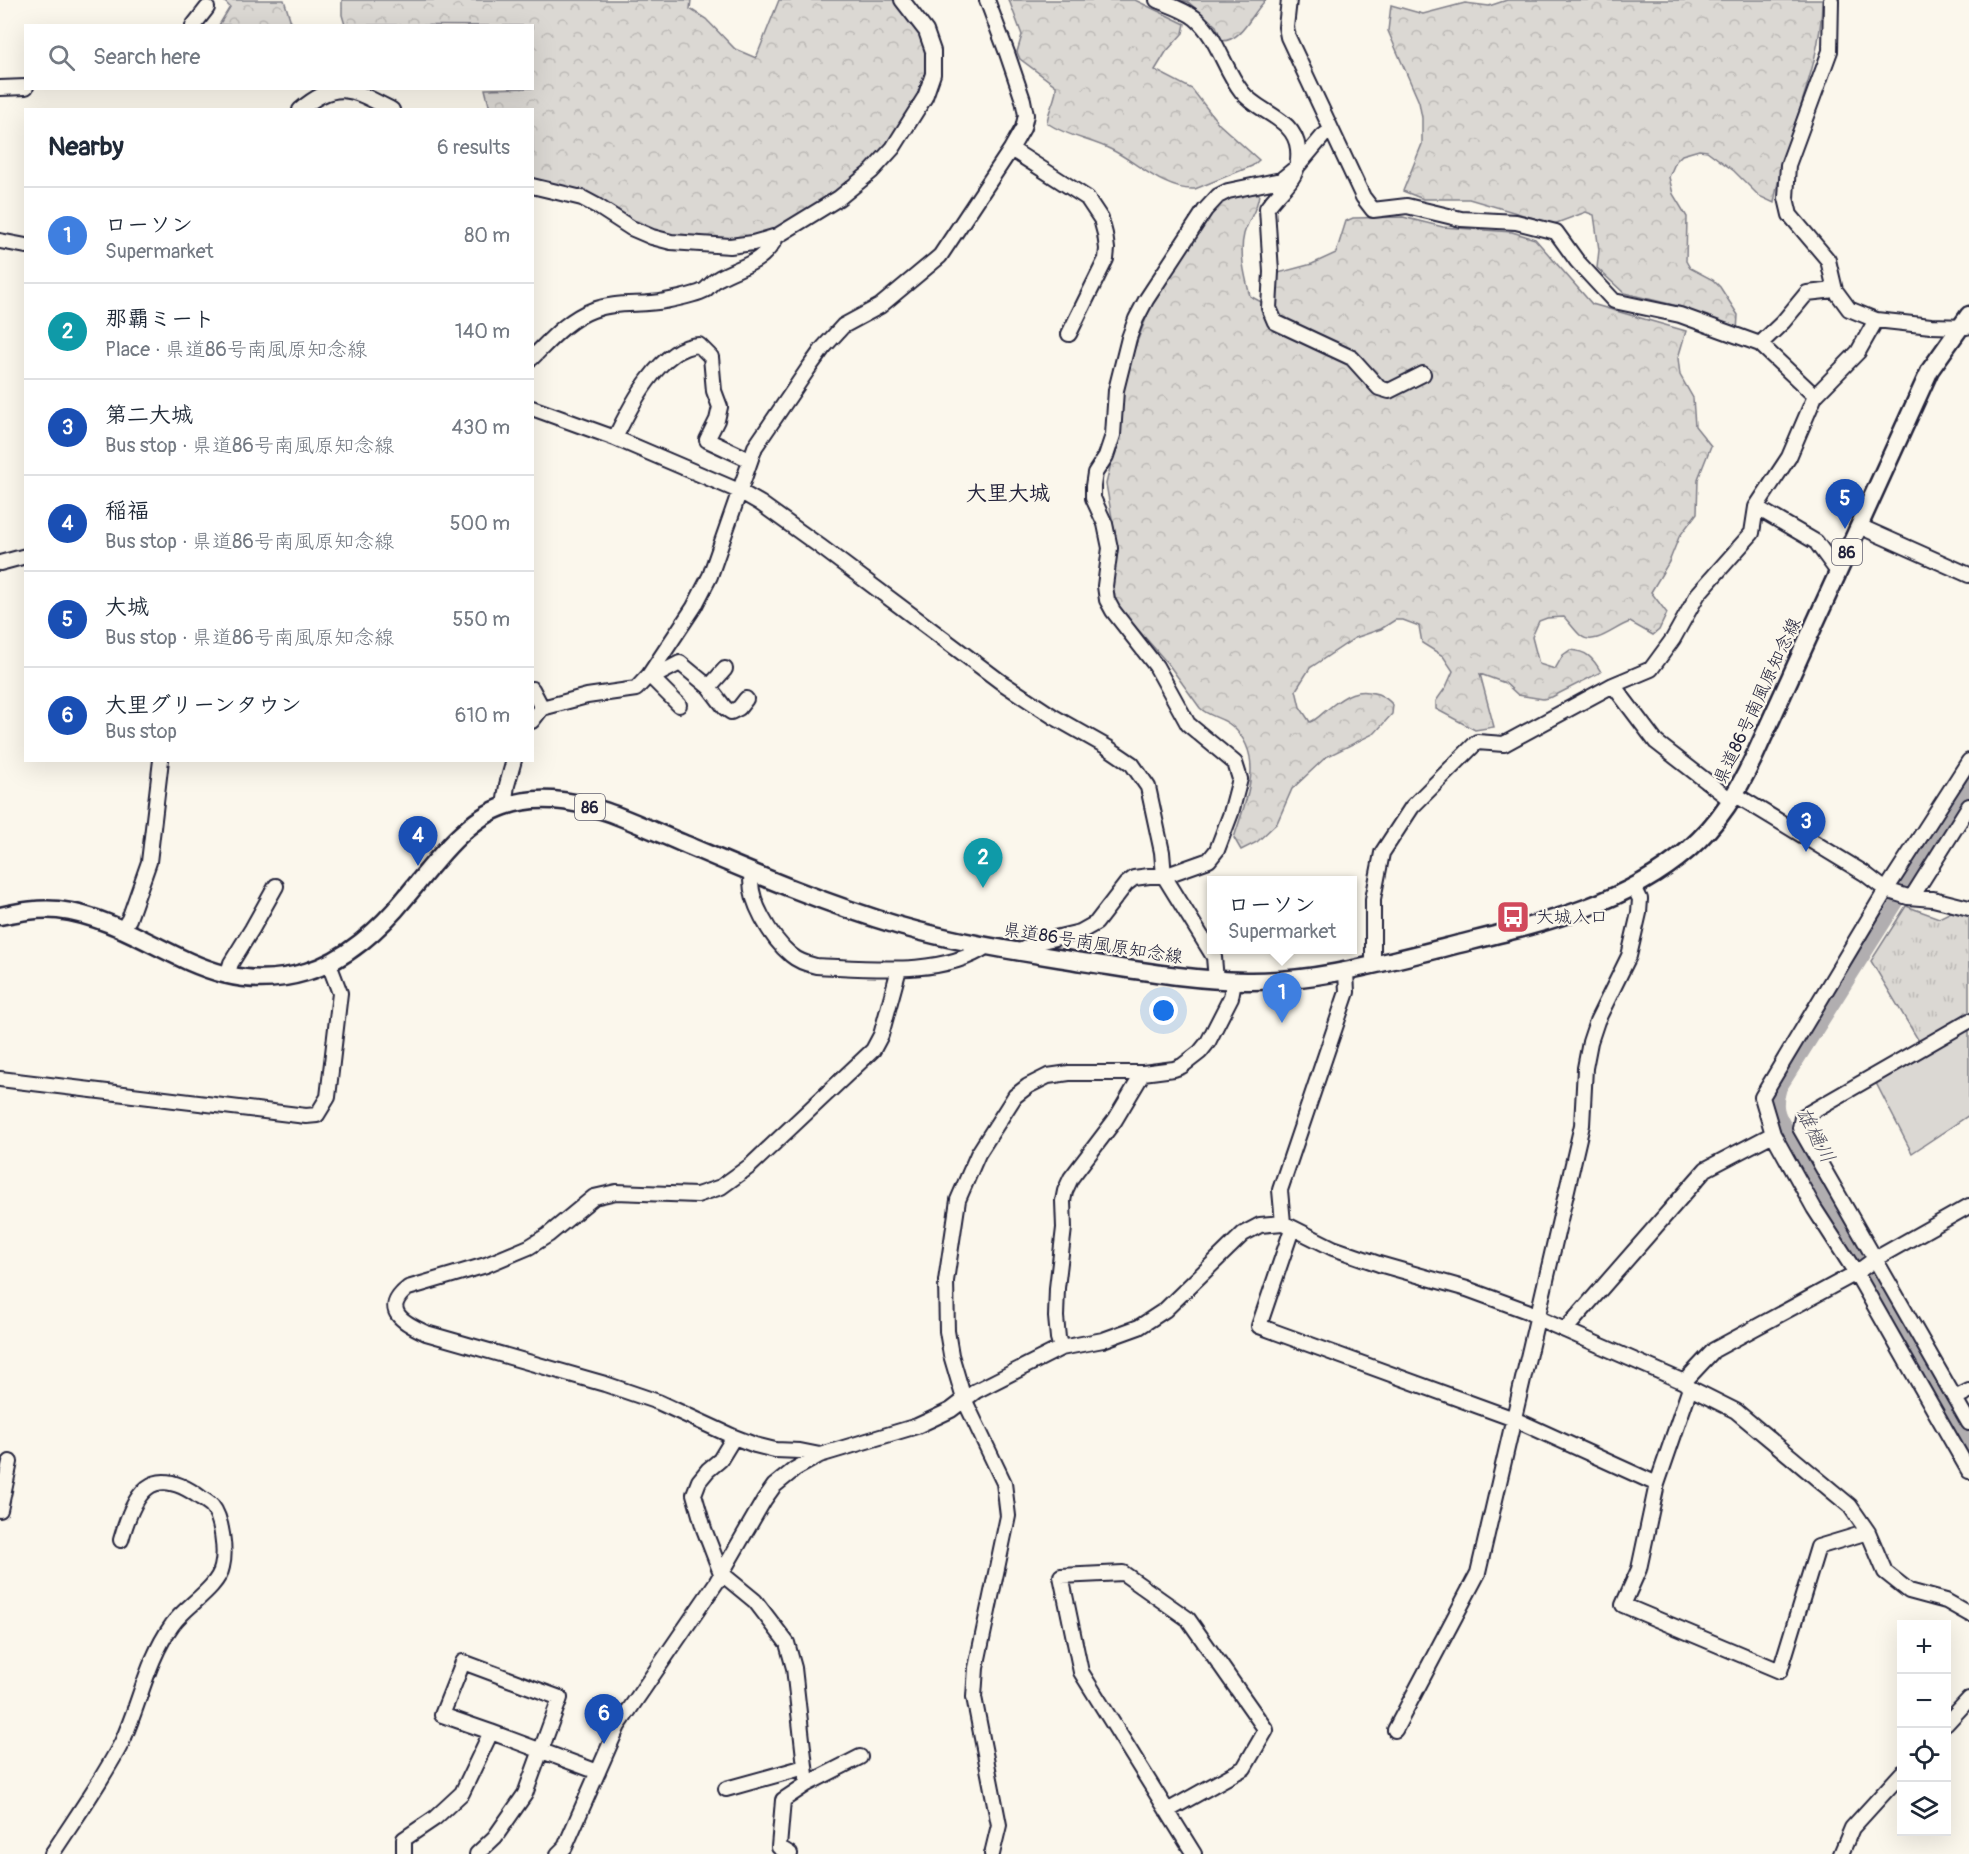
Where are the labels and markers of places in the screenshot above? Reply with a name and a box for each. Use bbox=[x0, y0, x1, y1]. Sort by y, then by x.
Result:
pin: 5 bbox=[1826, 480, 1864, 529]
pin: 3 bbox=[1786, 802, 1826, 852]
pin: 4 bbox=[398, 816, 438, 866]
pin: 2 bbox=[964, 838, 1002, 888]
bus stop icon: 大城入口 bbox=[1495, 899, 1531, 935]
place label: 大城入口 bbox=[1536, 906, 1608, 929]
pin: 1 bbox=[1262, 974, 1302, 1023]
pin: 6 bbox=[584, 1694, 624, 1744]

